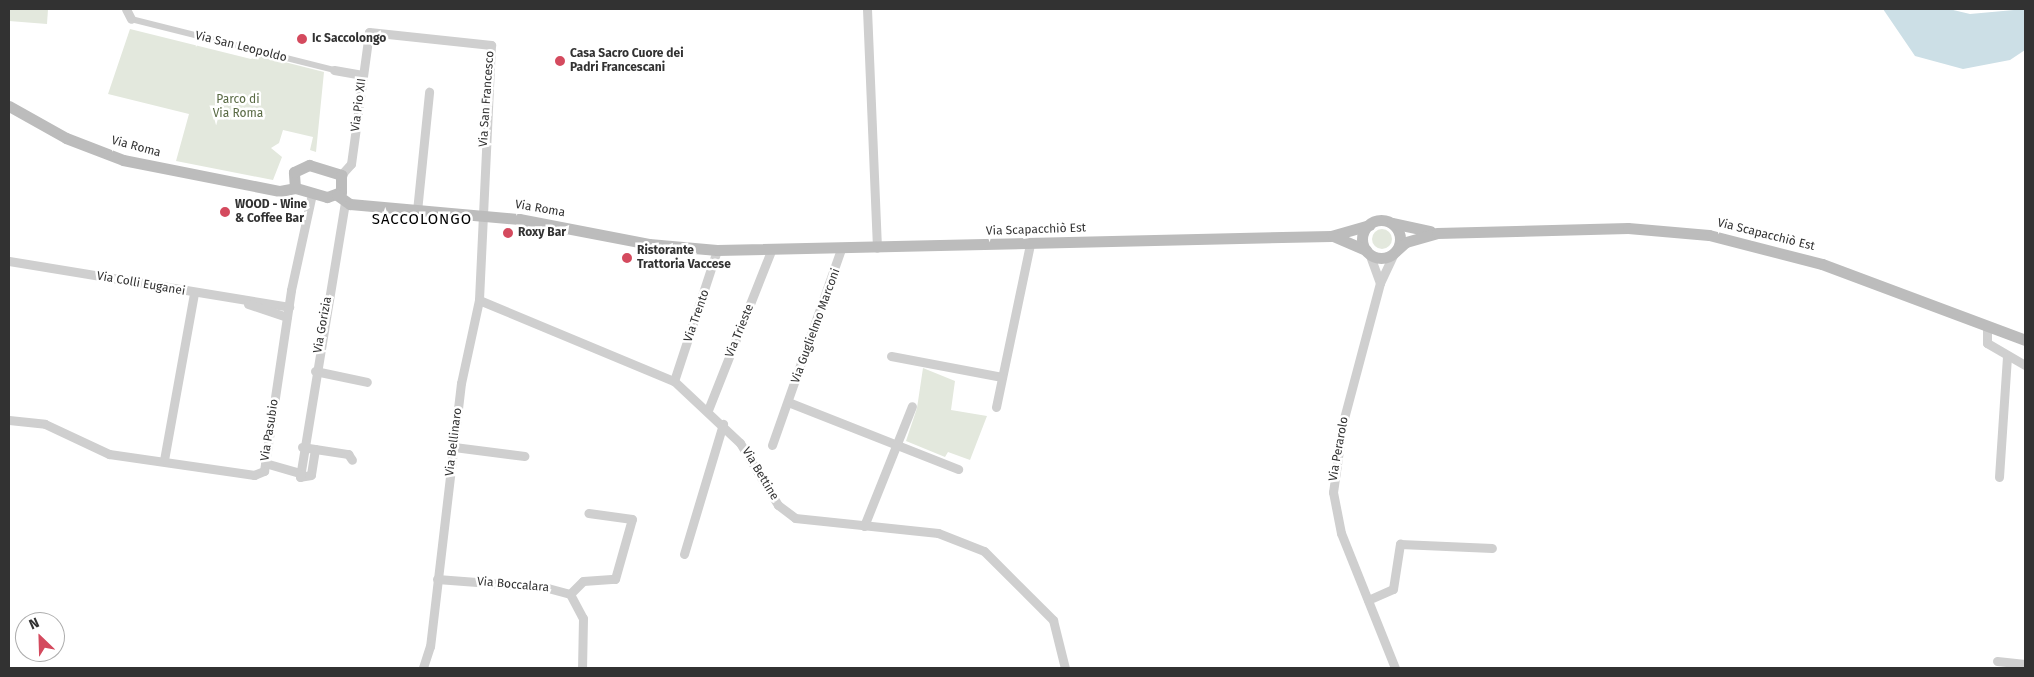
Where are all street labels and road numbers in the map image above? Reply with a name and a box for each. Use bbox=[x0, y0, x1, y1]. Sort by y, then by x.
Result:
street label: Via San Leopoldo bbox=[194, 29, 288, 65]
street label: Via San Francesco bbox=[476, 50, 498, 148]
street label: Via Pio XII bbox=[349, 77, 369, 133]
street label: Via Roma bbox=[110, 133, 162, 161]
street label: Via Roma bbox=[514, 198, 566, 220]
street label: Via Scapacchiò Est bbox=[1716, 216, 1816, 254]
street label: Via Scapacchiò Est bbox=[986, 221, 1086, 239]
street label: Via Guglielmo Marconi bbox=[789, 267, 843, 385]
street label: Via Colli Euganei bbox=[96, 269, 186, 299]
street label: Via Trento bbox=[681, 288, 713, 344]
street label: Via Gorizia bbox=[311, 295, 335, 355]
street label: Via Trieste bbox=[723, 302, 757, 360]
street label: Via Pasubio bbox=[258, 398, 282, 462]
street label: Via Bellinaro bbox=[443, 407, 465, 477]
street label: Via Perarolo bbox=[1326, 416, 1352, 482]
street label: Via Bettine bbox=[739, 445, 781, 503]
street label: Via Boccalara bbox=[476, 575, 550, 595]

